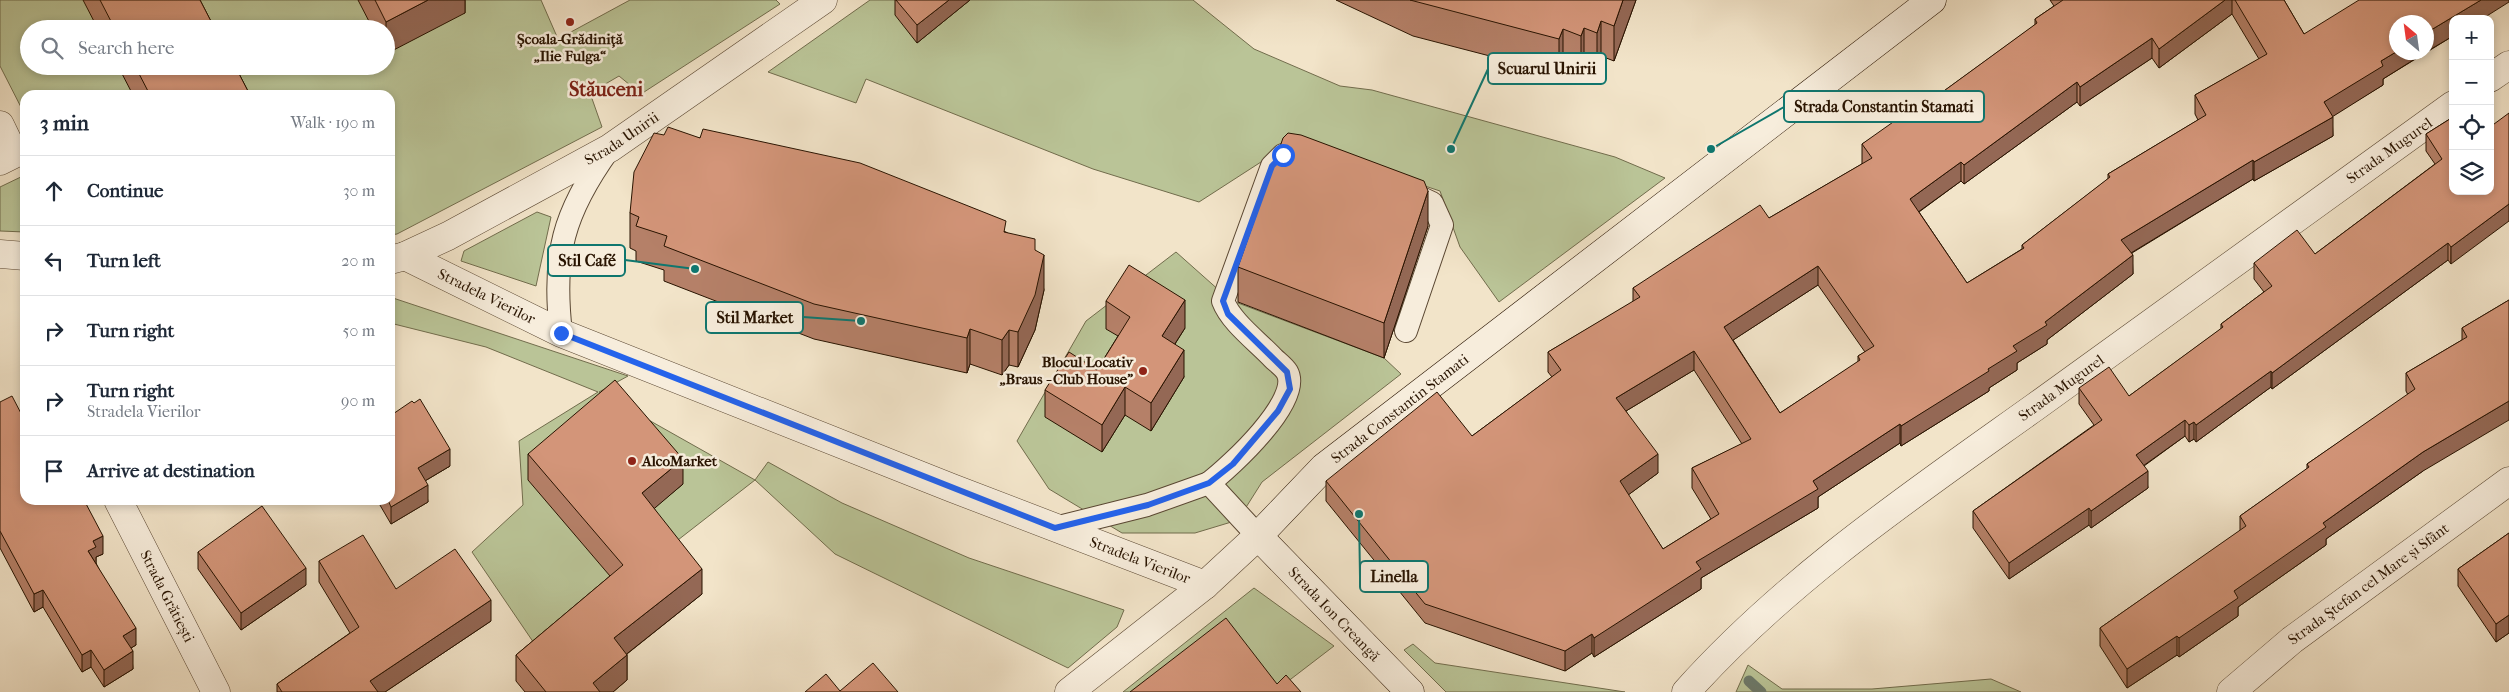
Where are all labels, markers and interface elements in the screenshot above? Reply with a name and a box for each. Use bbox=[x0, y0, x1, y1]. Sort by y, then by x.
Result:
north arrow bbox=[2389, 15, 2434, 60]
map controls bbox=[2449, 15, 2494, 195]
button: + bbox=[2449, 15, 2494, 60]
marker: Școala-Grădiniță „Ilie Fulga“ bbox=[564, 16, 576, 28]
search box bbox=[20, 20, 395, 75]
place label: Școala-Grădiniță „Ilie Fulga“ bbox=[517, 30, 624, 65]
icon: search bbox=[38, 34, 66, 62]
text: Search here bbox=[78, 37, 174, 59]
callout: Scuarul Unirii bbox=[1488, 53, 1606, 84]
text: Scuarul Unirii bbox=[1498, 59, 1596, 78]
button: − bbox=[2449, 60, 2494, 105]
district label: Stăuceni bbox=[569, 78, 644, 101]
callout: Strada Constantin Stamati bbox=[1784, 91, 1984, 122]
text: Strada Constantin Stamati bbox=[1794, 97, 1974, 116]
button: locate bbox=[2449, 105, 2494, 150]
street label: Strada Unirii bbox=[581, 108, 663, 169]
text: 3 min bbox=[40, 111, 89, 135]
text: Walk · 190 m bbox=[291, 113, 375, 132]
street label: Strada Mugurel bbox=[2343, 114, 2436, 187]
route start bbox=[1272, 144, 1295, 167]
button: layers bbox=[2449, 150, 2494, 195]
icon: ahead bbox=[40, 177, 68, 205]
text: Continue bbox=[87, 180, 163, 202]
text: 30 m bbox=[343, 181, 375, 200]
callout: Stil Café bbox=[548, 245, 625, 276]
icon: left bbox=[40, 247, 68, 275]
text: Turn left bbox=[87, 250, 161, 272]
text: 20 m bbox=[341, 251, 375, 270]
text: Stil Café bbox=[558, 251, 616, 270]
street label: Stradela Vierilor bbox=[435, 265, 539, 328]
callout: Stil Market bbox=[706, 302, 803, 333]
text: Stil Market bbox=[717, 308, 794, 327]
icon: right bbox=[40, 317, 68, 345]
text: Turn right bbox=[87, 320, 174, 342]
text: 50 m bbox=[343, 321, 375, 340]
route end bbox=[550, 322, 573, 345]
street label: Strada Constantin Stamati bbox=[1328, 350, 1473, 467]
street label: Strada Mugurel bbox=[2015, 351, 2108, 425]
place label: Blocul Locativ „Braus - Club House” bbox=[999, 353, 1134, 388]
marker: Blocul Locativ „Braus - Club House” bbox=[1137, 365, 1149, 377]
text: Turn right bbox=[87, 380, 174, 402]
icon: right bbox=[40, 387, 68, 415]
text: 90 m bbox=[341, 391, 375, 410]
text: Stradela Vierilor bbox=[87, 402, 201, 421]
place label: AlcoMarket bbox=[641, 452, 718, 470]
marker: AlcoMarket bbox=[626, 455, 638, 467]
icon: arrive bbox=[40, 457, 68, 485]
text: Arrive at destination bbox=[87, 460, 255, 482]
street label: Strada Ştefan cel Mare și Sfânt bbox=[2285, 519, 2453, 649]
street label: Stradela Vierilor bbox=[1087, 533, 1194, 588]
street label: Strada Grătiești bbox=[136, 547, 198, 646]
callout: Linella bbox=[1360, 561, 1428, 592]
street label: Strada Ion Creangă bbox=[1284, 563, 1384, 666]
text: Linella bbox=[1370, 567, 1418, 586]

